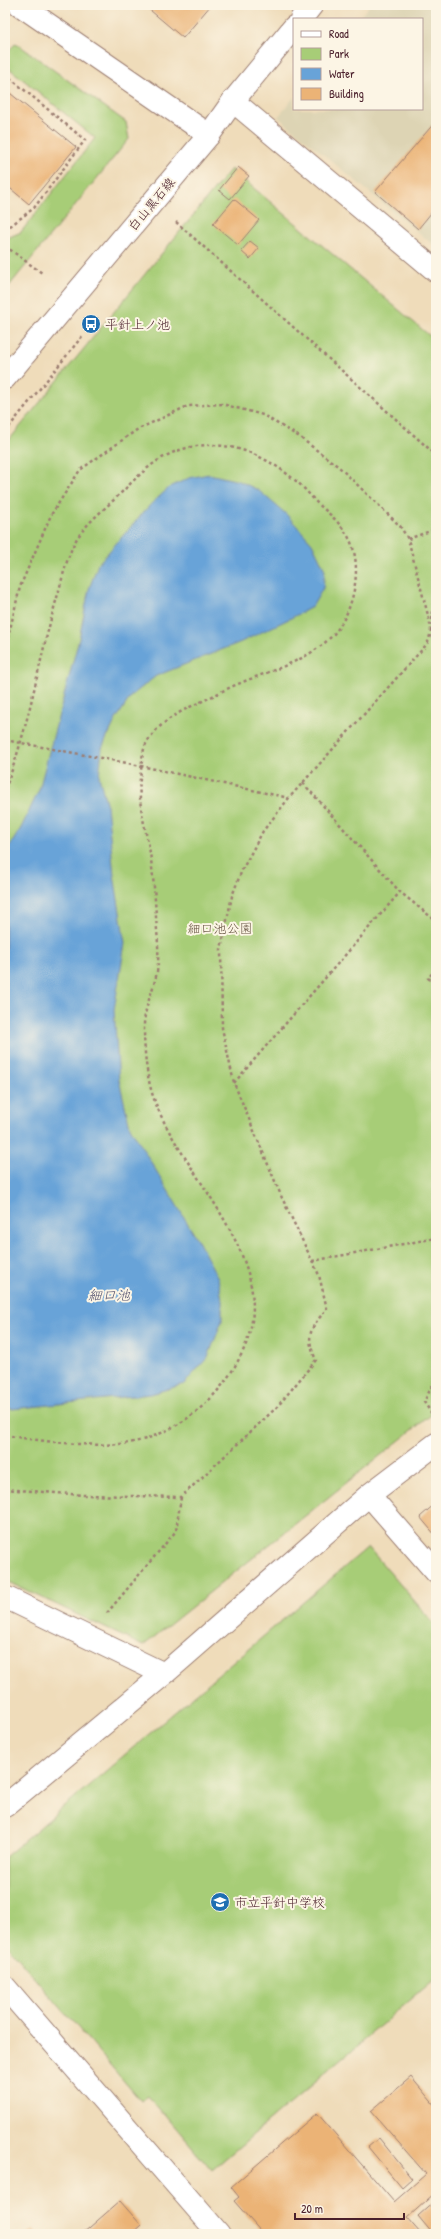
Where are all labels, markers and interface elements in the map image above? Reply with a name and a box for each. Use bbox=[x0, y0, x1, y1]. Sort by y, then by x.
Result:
legend bbox=[293, 18, 423, 110]
text: Road bbox=[329, 25, 349, 42]
text: Park bbox=[329, 45, 349, 62]
text: Water bbox=[329, 65, 355, 82]
text: Building bbox=[329, 85, 364, 102]
street label: 白山黒石線 bbox=[123, 173, 179, 235]
bus stop icon: 平針上ノ池 bbox=[80, 313, 102, 335]
place label: 平針上ノ池 bbox=[105, 315, 170, 333]
park label: 細口池公園 bbox=[187, 919, 253, 937]
water label: 細口池 bbox=[88, 1285, 131, 1304]
school or university icon: 市立平針中学校 bbox=[209, 1891, 231, 1913]
place label: 市立平針中学校 bbox=[234, 1893, 325, 1911]
scale bar bbox=[295, 2195, 404, 2221]
text: 20 m bbox=[301, 2200, 323, 2217]

